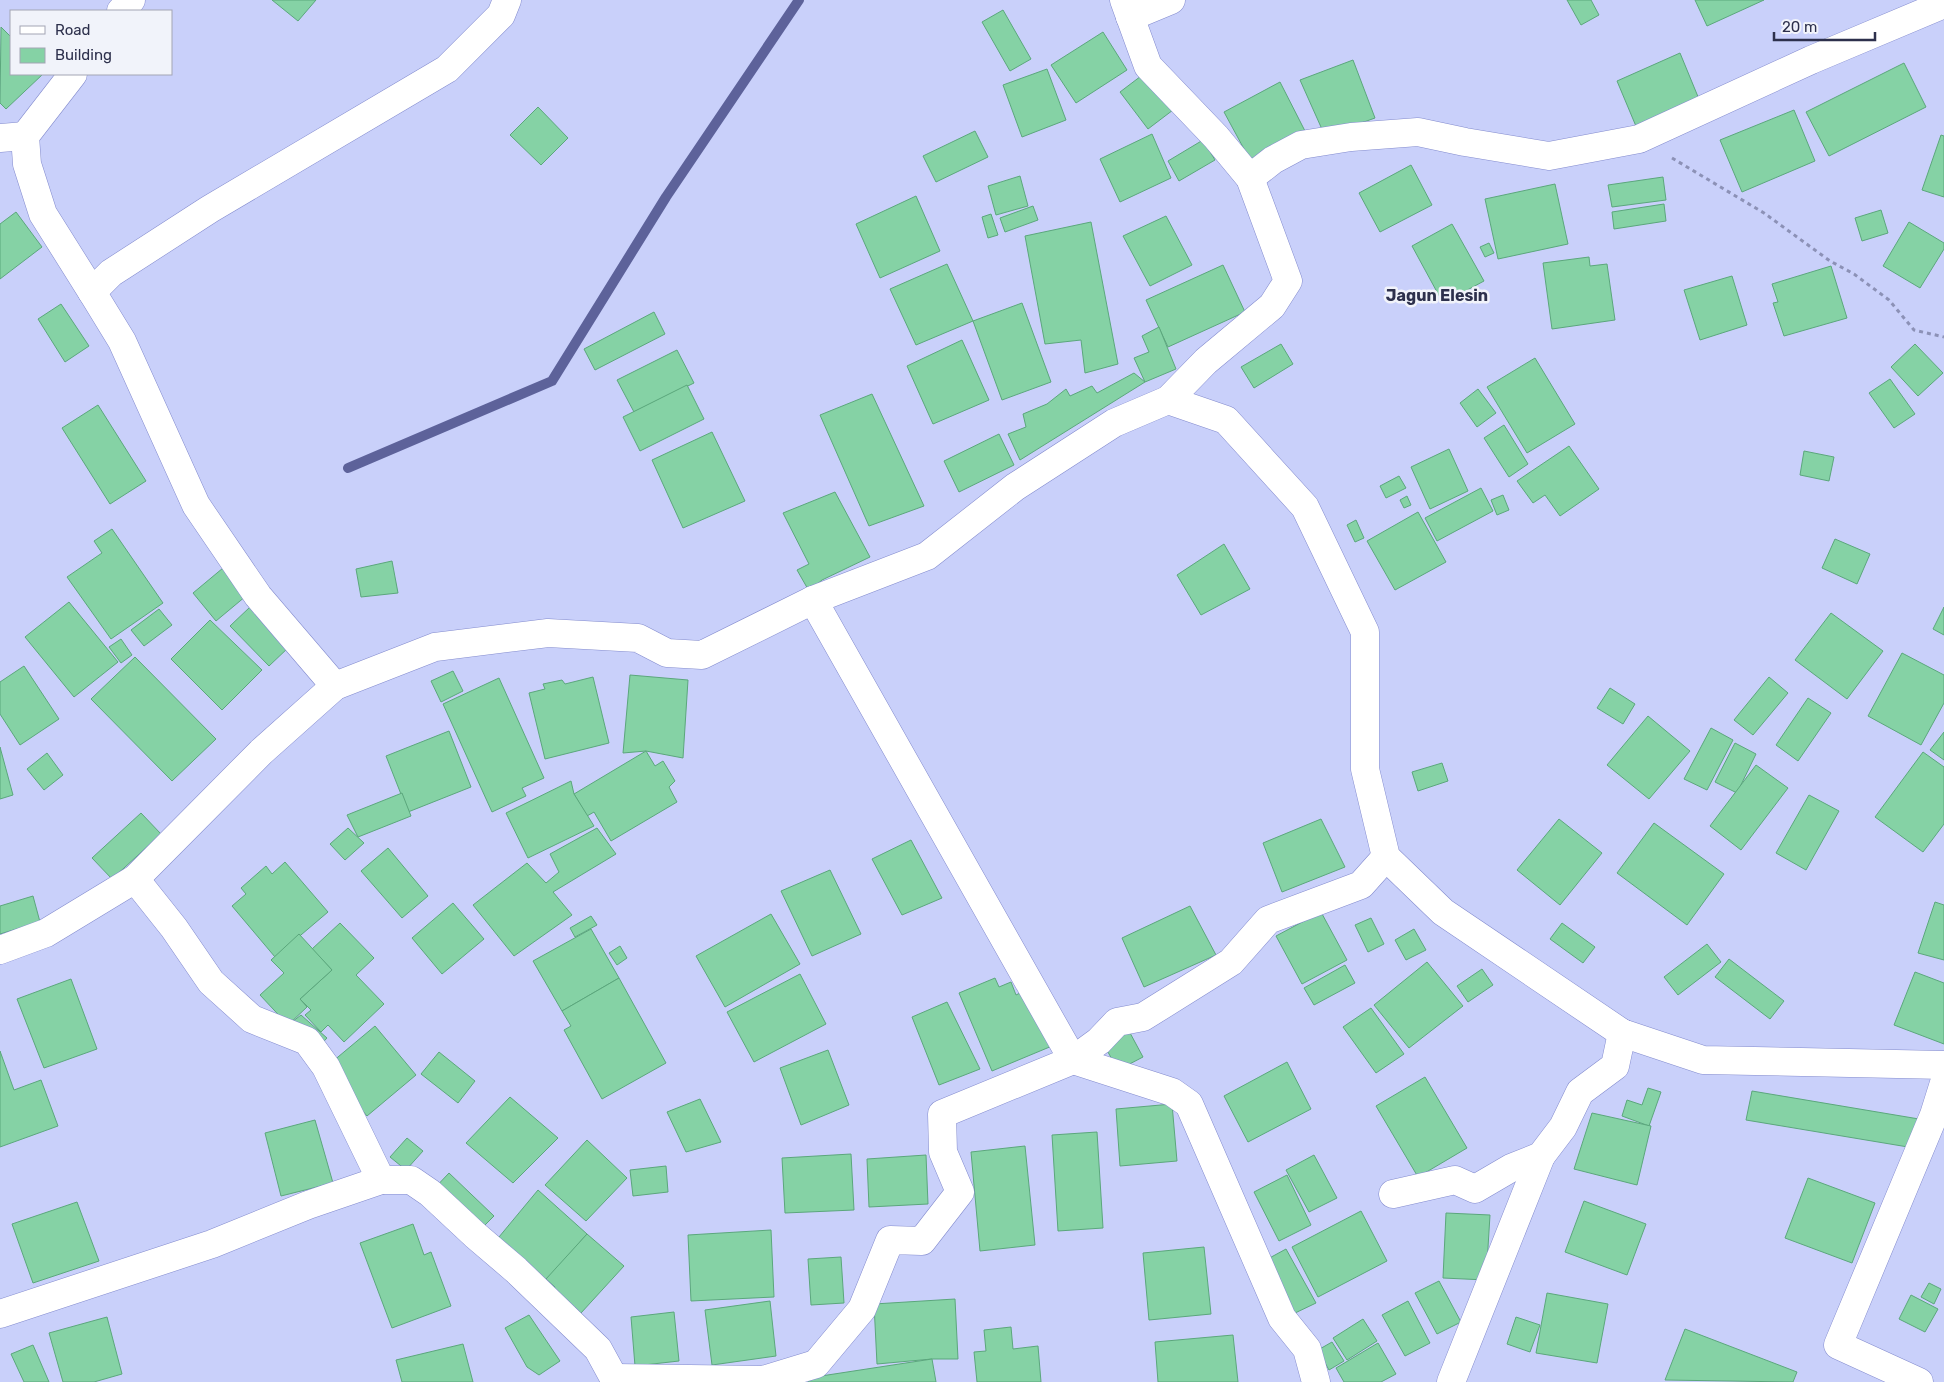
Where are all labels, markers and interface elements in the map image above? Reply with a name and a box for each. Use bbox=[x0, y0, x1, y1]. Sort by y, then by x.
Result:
legend bbox=[10, 10, 172, 75]
scale bar bbox=[1774, 10, 1875, 42]
text: 20 m bbox=[1782, 18, 1817, 36]
text: Road bbox=[55, 21, 91, 39]
text: Building bbox=[55, 46, 112, 64]
district label: Jagun Elesin bbox=[1386, 286, 1488, 305]

